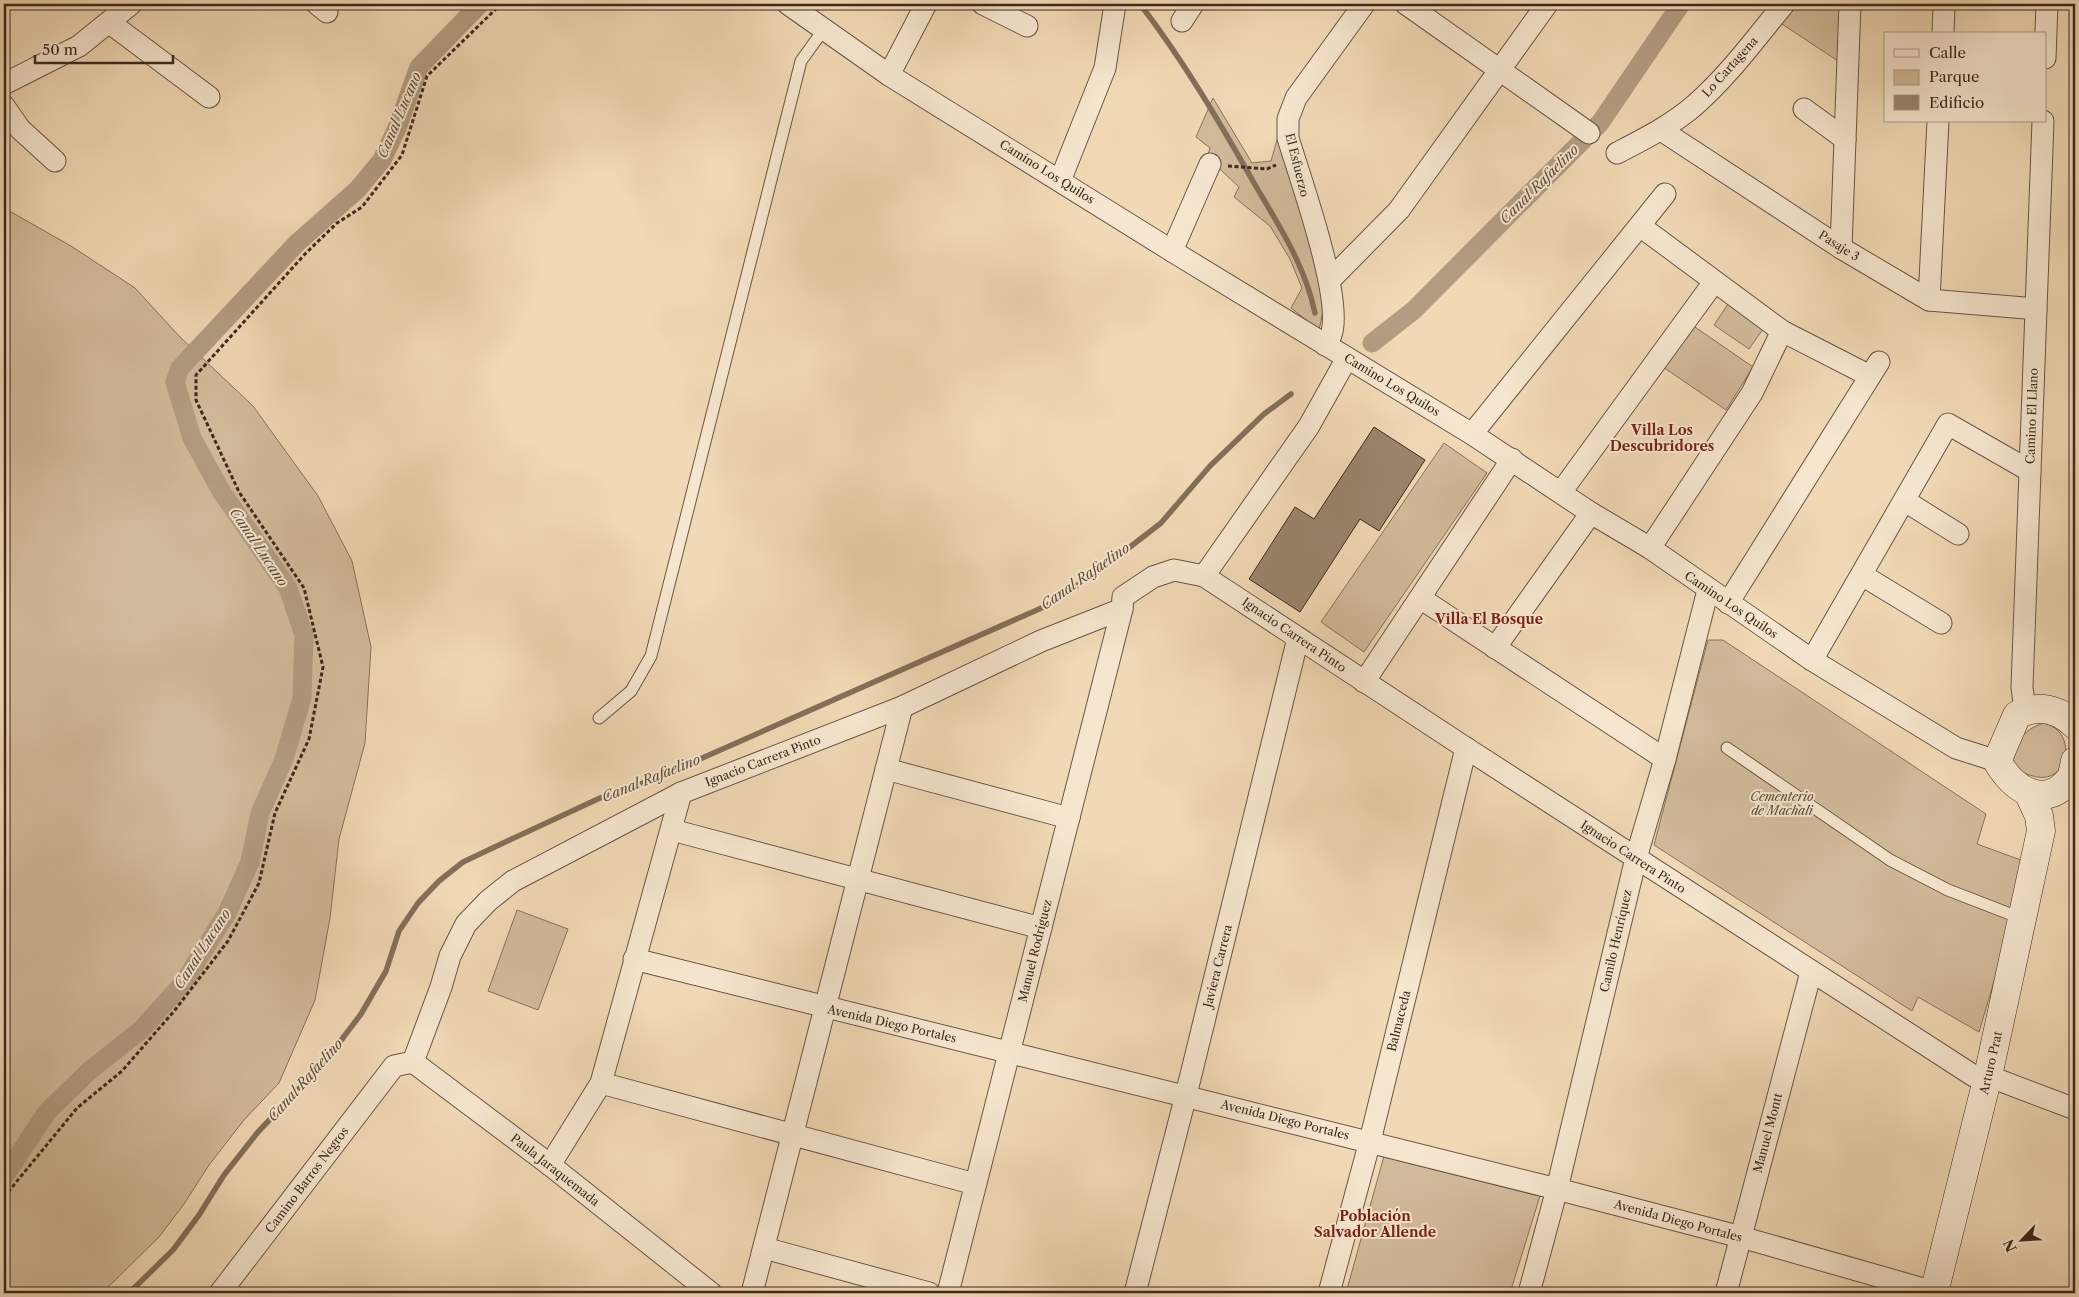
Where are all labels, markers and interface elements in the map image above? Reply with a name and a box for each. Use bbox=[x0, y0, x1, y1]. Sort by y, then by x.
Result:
scale bar bbox=[35, 32, 172, 64]
legend bbox=[1884, 32, 2046, 122]
street label: Lo Cartagena bbox=[1698, 33, 1761, 100]
text: 50 m bbox=[42, 40, 78, 59]
text: Calle bbox=[1929, 43, 1966, 62]
text: Parque bbox=[1929, 67, 1979, 86]
water label: Canal Lucano bbox=[373, 69, 425, 161]
text: Edificio bbox=[1929, 93, 1984, 112]
street label: El Esfuerzo bbox=[1282, 131, 1313, 198]
street label: Camino Los Quilos bbox=[997, 136, 1098, 207]
water label: Canal Rafaelino bbox=[1496, 140, 1583, 227]
street label: Pasaje 3 bbox=[1816, 227, 1863, 264]
street label: Camino Los Quilos bbox=[1342, 350, 1443, 419]
street label: Camino El Llano bbox=[2022, 368, 2041, 464]
district label: Villa Los Descubridores bbox=[1610, 421, 1714, 455]
water label: Canal Lucano bbox=[226, 504, 292, 590]
water label: Canal Rafaelino bbox=[1037, 538, 1133, 613]
street label: Camino Los Quilos bbox=[1682, 568, 1781, 641]
street label: Ignacio Carrera Pinto bbox=[1239, 594, 1349, 675]
district label: Villa El Bosque bbox=[1434, 610, 1543, 628]
street label: Ignacio Carrera Pinto bbox=[703, 732, 823, 789]
water label: Canal Rafaelino bbox=[599, 750, 703, 806]
park label: Cementerio de Machali bbox=[1750, 789, 1814, 818]
street label: Ignacio Carrera Pinto bbox=[1578, 817, 1689, 896]
street label: Camilo Henríquez bbox=[1596, 888, 1635, 994]
street label: Manuel Rodríguez bbox=[1014, 898, 1055, 1004]
water label: Canal Lucano bbox=[170, 906, 235, 992]
street label: Javiera Carrera bbox=[1199, 922, 1235, 1011]
street label: Balmaceda bbox=[1384, 988, 1414, 1053]
street label: Avenida Diego Portales bbox=[825, 1001, 958, 1046]
street label: Arturo Prat bbox=[1976, 1029, 2005, 1097]
water label: Canal Rafaelino bbox=[263, 1035, 347, 1125]
street label: Manuel Montt bbox=[1750, 1091, 1786, 1174]
street label: Avenida Diego Portales bbox=[1218, 1096, 1351, 1143]
street label: Camino Barros Negros bbox=[262, 1124, 351, 1236]
street label: Paula Jaraquemada bbox=[508, 1130, 603, 1209]
street label: Avenida Diego Portales bbox=[1612, 1196, 1744, 1245]
district label: Población Salvador Allende bbox=[1314, 1207, 1436, 1241]
north arrow bbox=[1996, 1214, 2046, 1264]
text: N bbox=[1999, 1236, 2021, 1255]

